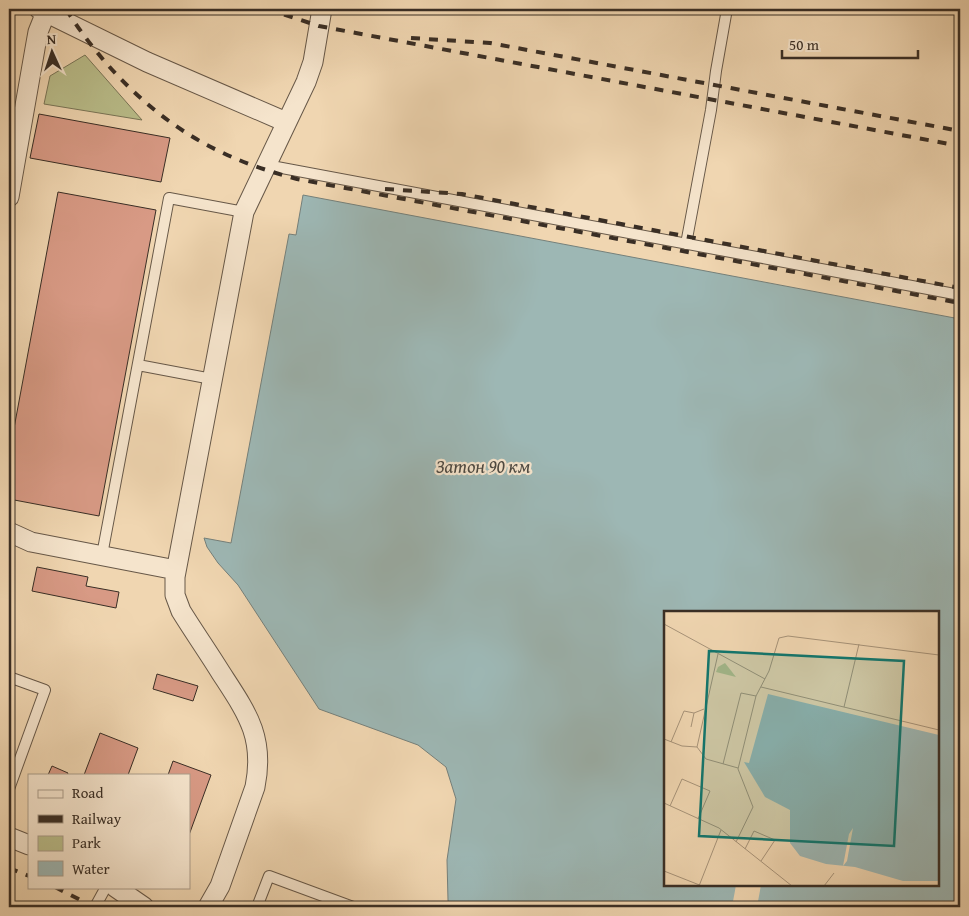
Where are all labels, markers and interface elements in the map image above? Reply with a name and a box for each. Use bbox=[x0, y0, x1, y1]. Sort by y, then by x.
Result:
north arrow bbox=[28, 28, 78, 78]
scale bar bbox=[782, 28, 918, 60]
text: N bbox=[46, 29, 57, 49]
text: 50 m bbox=[789, 34, 820, 55]
water label: Затон 90 км bbox=[436, 452, 531, 480]
inset map bbox=[664, 611, 939, 886]
legend bbox=[28, 774, 190, 888]
text: Road bbox=[72, 782, 103, 803]
text: Railway bbox=[72, 808, 122, 829]
text: Park bbox=[72, 832, 101, 853]
text: Water bbox=[72, 858, 110, 879]

